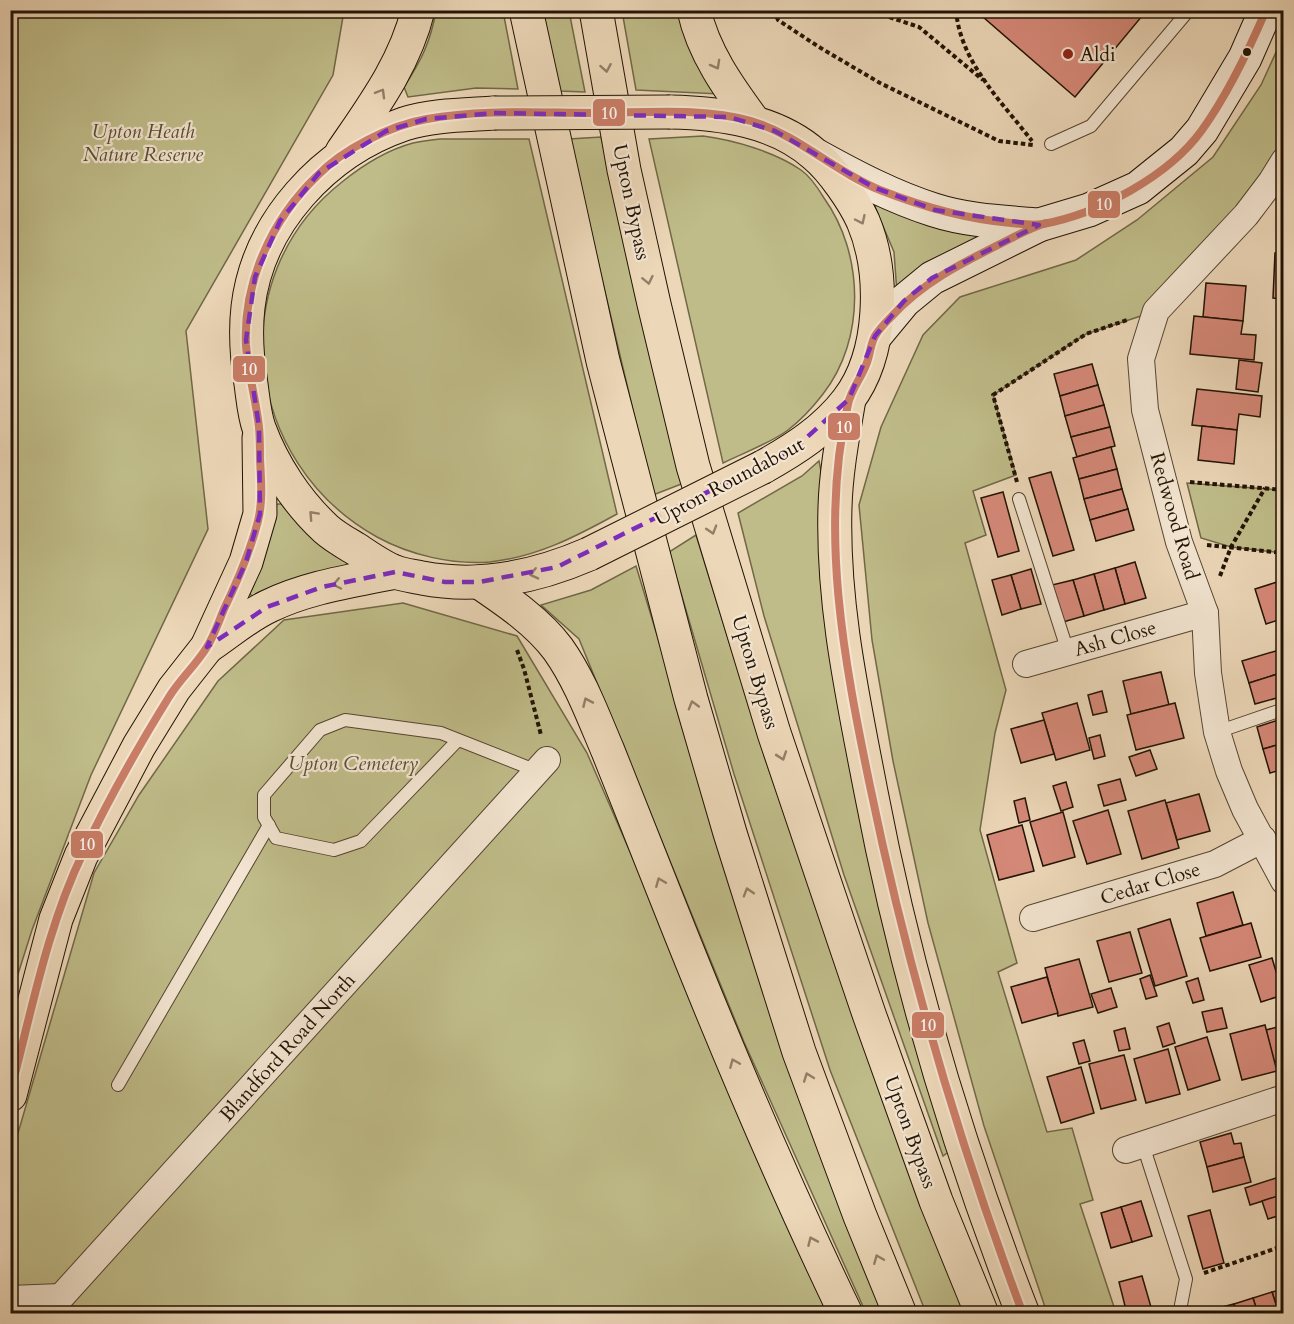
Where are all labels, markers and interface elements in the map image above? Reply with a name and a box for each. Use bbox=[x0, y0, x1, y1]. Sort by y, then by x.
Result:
place label: Aldi bbox=[1080, 41, 1116, 68]
unlabelled marker bbox=[1241, 46, 1253, 58]
marker: Aldi bbox=[1061, 47, 1075, 61]
one-way arrow bbox=[709, 58, 720, 69]
one-way arrow bbox=[599, 63, 612, 73]
one-way arrow bbox=[374, 89, 386, 99]
line badge: 10 bbox=[592, 98, 626, 127]
text: 10 bbox=[601, 103, 617, 125]
park label: Upton Heath Nature Reserve bbox=[83, 118, 203, 168]
street label: Upton Bypass bbox=[606, 142, 657, 262]
line badge: 10 bbox=[1087, 190, 1121, 219]
text: 10 bbox=[1096, 194, 1112, 216]
one-way arrow bbox=[854, 214, 866, 225]
one-way arrow bbox=[641, 275, 654, 285]
line badge: 10 bbox=[232, 355, 266, 383]
text: 10 bbox=[241, 359, 257, 381]
line badge: 10 bbox=[827, 412, 861, 441]
text: 10 bbox=[836, 417, 852, 439]
street label: Upton Roundabout bbox=[650, 430, 809, 532]
street label: Redwood Road bbox=[1143, 449, 1206, 583]
one-way arrow bbox=[309, 512, 320, 522]
one-way arrow bbox=[705, 524, 717, 535]
one-way arrow bbox=[529, 566, 539, 579]
one-way arrow bbox=[333, 577, 343, 590]
street label: Upton Bypass bbox=[725, 612, 786, 732]
street label: Ash Close bbox=[1071, 614, 1159, 663]
one-way arrow bbox=[582, 697, 594, 708]
one-way arrow bbox=[688, 700, 700, 710]
park label: Upton Cemetery bbox=[288, 750, 419, 777]
one-way arrow bbox=[775, 750, 788, 761]
line badge: 10 bbox=[70, 830, 104, 859]
text: 10 bbox=[79, 834, 95, 856]
street label: Cedar Close bbox=[1097, 855, 1203, 911]
one-way arrow bbox=[655, 877, 668, 888]
one-way arrow bbox=[743, 887, 755, 898]
street label: Blandford Road North bbox=[213, 967, 361, 1127]
line badge: 10 bbox=[911, 1011, 945, 1039]
text: 10 bbox=[920, 1015, 936, 1037]
one-way arrow bbox=[729, 1058, 741, 1069]
one-way arrow bbox=[803, 1072, 816, 1083]
street label: Upton Bypass bbox=[878, 1072, 943, 1192]
one-way arrow bbox=[808, 1237, 820, 1248]
one-way arrow bbox=[873, 1255, 885, 1266]

